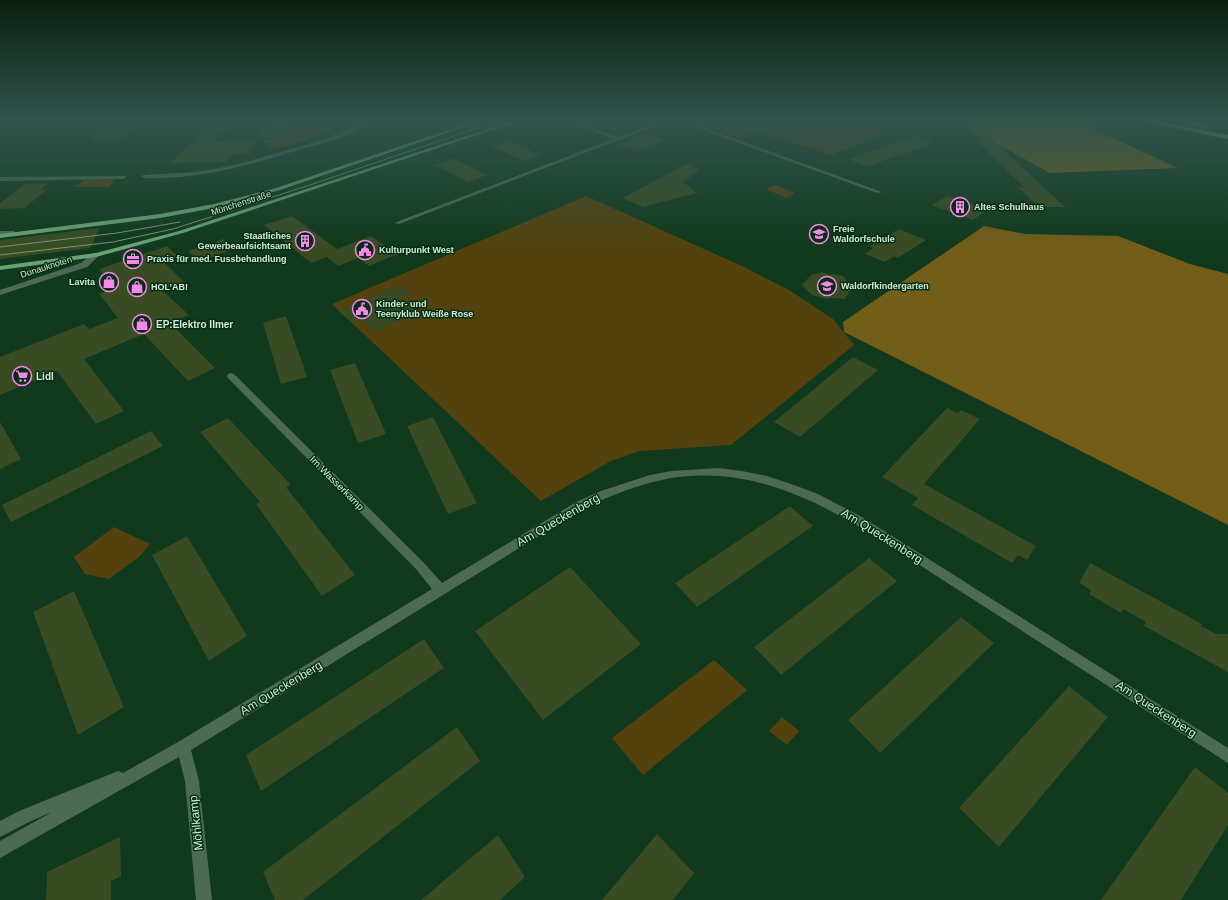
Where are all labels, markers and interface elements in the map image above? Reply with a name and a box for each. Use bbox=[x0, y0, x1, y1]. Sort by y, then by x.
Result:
street label: Münchenstraße bbox=[210, 189, 272, 217]
building icon: Altes Schulhaus bbox=[949, 196, 971, 218]
place label: Altes Schulhaus bbox=[974, 202, 1044, 212]
school or university icon: Freie Waldorfschule bbox=[808, 223, 830, 245]
place label: Freie Waldorfschule bbox=[833, 224, 895, 244]
building icon: Staatliches Gewerbeaufsichtsamt bbox=[294, 230, 316, 252]
place label: Staatliches Gewerbeaufsichtsamt bbox=[197, 231, 291, 251]
public building icon: Kulturpunkt West bbox=[354, 239, 376, 261]
place label: Kulturpunkt West bbox=[379, 245, 454, 255]
office icon: Praxis für med. Fussbehandlung bbox=[122, 248, 144, 270]
street label: Donauknoten bbox=[19, 254, 73, 280]
place label: Praxis für med. Fussbehandlung bbox=[147, 254, 287, 264]
shop icon: Lavita bbox=[98, 271, 120, 293]
school or university icon: Waldorfkindergarten bbox=[816, 275, 838, 297]
shop icon: HOL’AB! bbox=[126, 276, 148, 298]
place label: Lavita bbox=[69, 277, 96, 287]
place label: Waldorfkindergarten bbox=[841, 281, 929, 291]
place label: HOL’AB! bbox=[151, 282, 188, 292]
public building icon: Kinder- und Teenyklub Weiße Rose bbox=[351, 298, 373, 320]
place label: Kinder- und Teenyklub Weiße Rose bbox=[376, 299, 473, 319]
shop icon: EP:Elektro Ilmer bbox=[131, 313, 153, 335]
place label: EP:Elektro Ilmer bbox=[156, 319, 233, 330]
supermarket icon: Lidl bbox=[11, 365, 33, 387]
place label: Lidl bbox=[36, 371, 54, 382]
street label: Im Wasserkamp bbox=[308, 454, 367, 513]
street label: Am Queckenberg bbox=[514, 491, 602, 549]
street label: Am Queckenberg bbox=[839, 505, 925, 567]
street label: Am Queckenberg bbox=[237, 658, 325, 718]
street label: Am Queckenberg bbox=[1113, 678, 1199, 740]
street label: Möhlkamp bbox=[186, 794, 206, 851]

